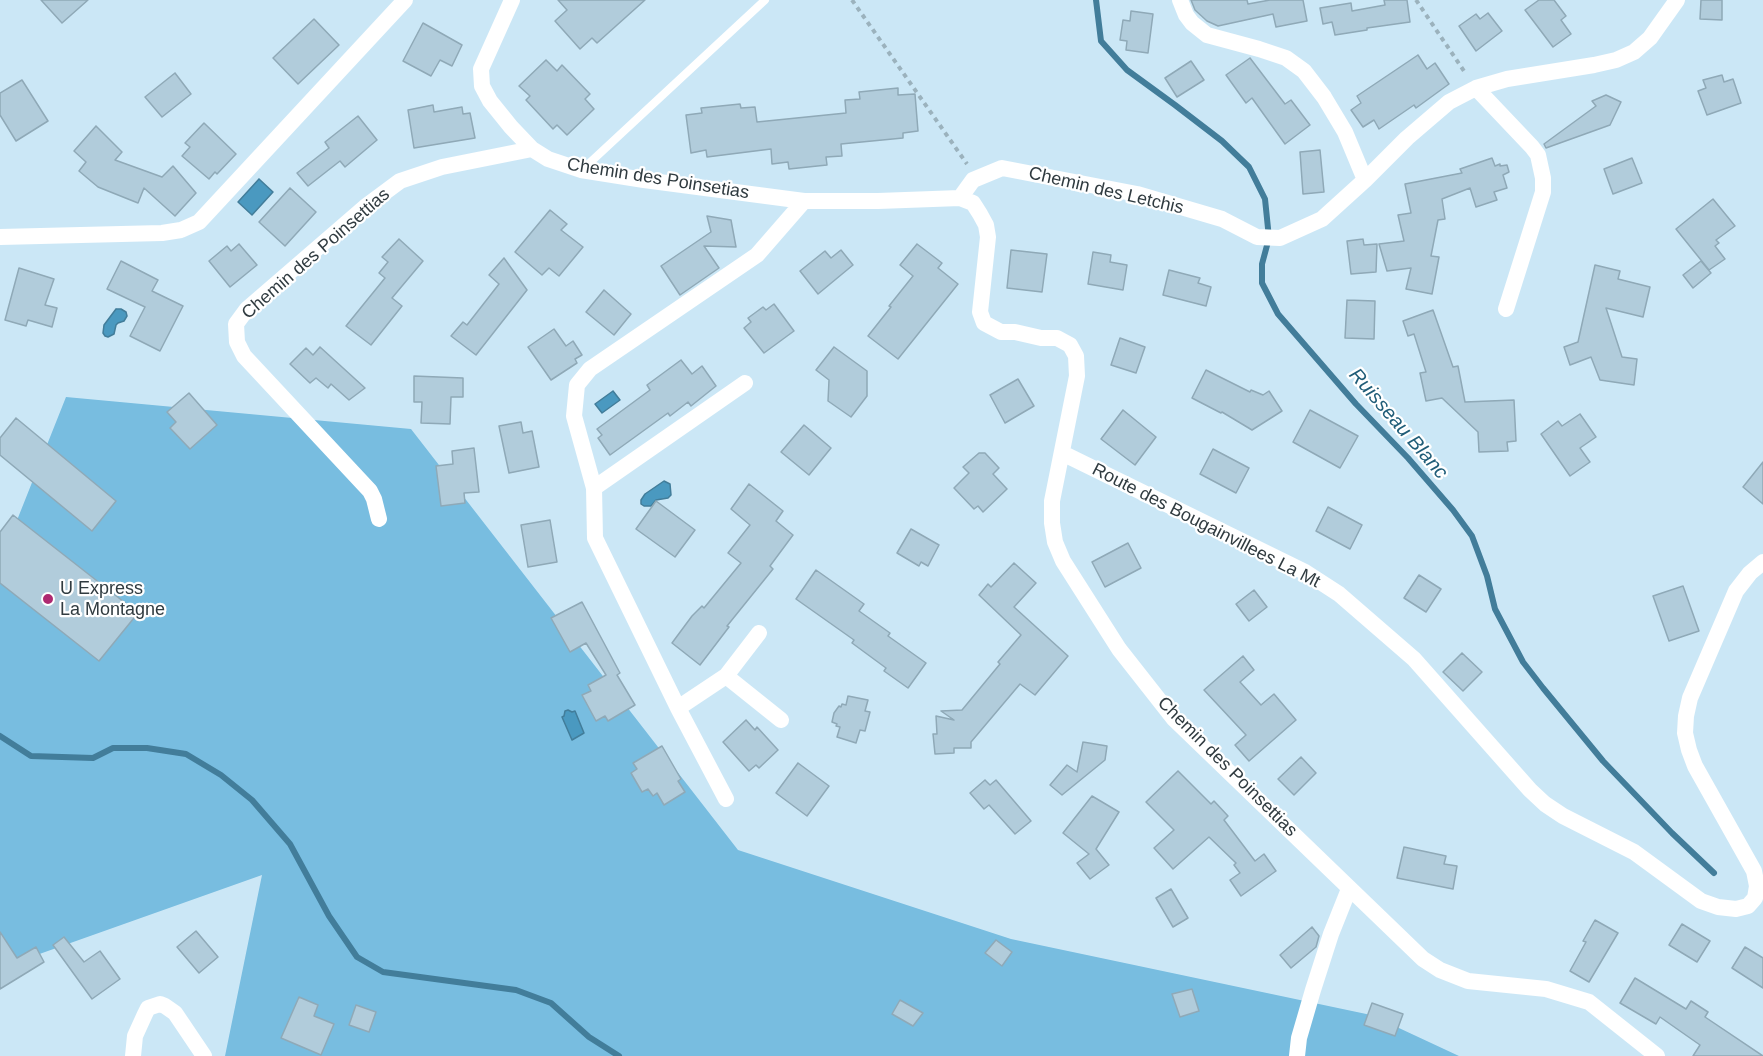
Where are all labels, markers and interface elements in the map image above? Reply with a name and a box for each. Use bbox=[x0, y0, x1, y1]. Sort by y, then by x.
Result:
street label: Chemin des Poinsetias bbox=[565, 154, 751, 204]
street label: Chemin des Letchis bbox=[1027, 163, 1185, 219]
street label: Chemin des Poinsettias bbox=[238, 184, 394, 324]
water label: Ruisseau Blanc bbox=[1343, 364, 1453, 484]
street label: Route des Bougainvillees La Mt bbox=[1088, 459, 1324, 593]
place label: U Express La Montagne bbox=[60, 578, 165, 620]
marker: U Express La Montagne bbox=[41, 592, 55, 606]
street label: Chemin des Poinsettias bbox=[1153, 693, 1301, 841]

